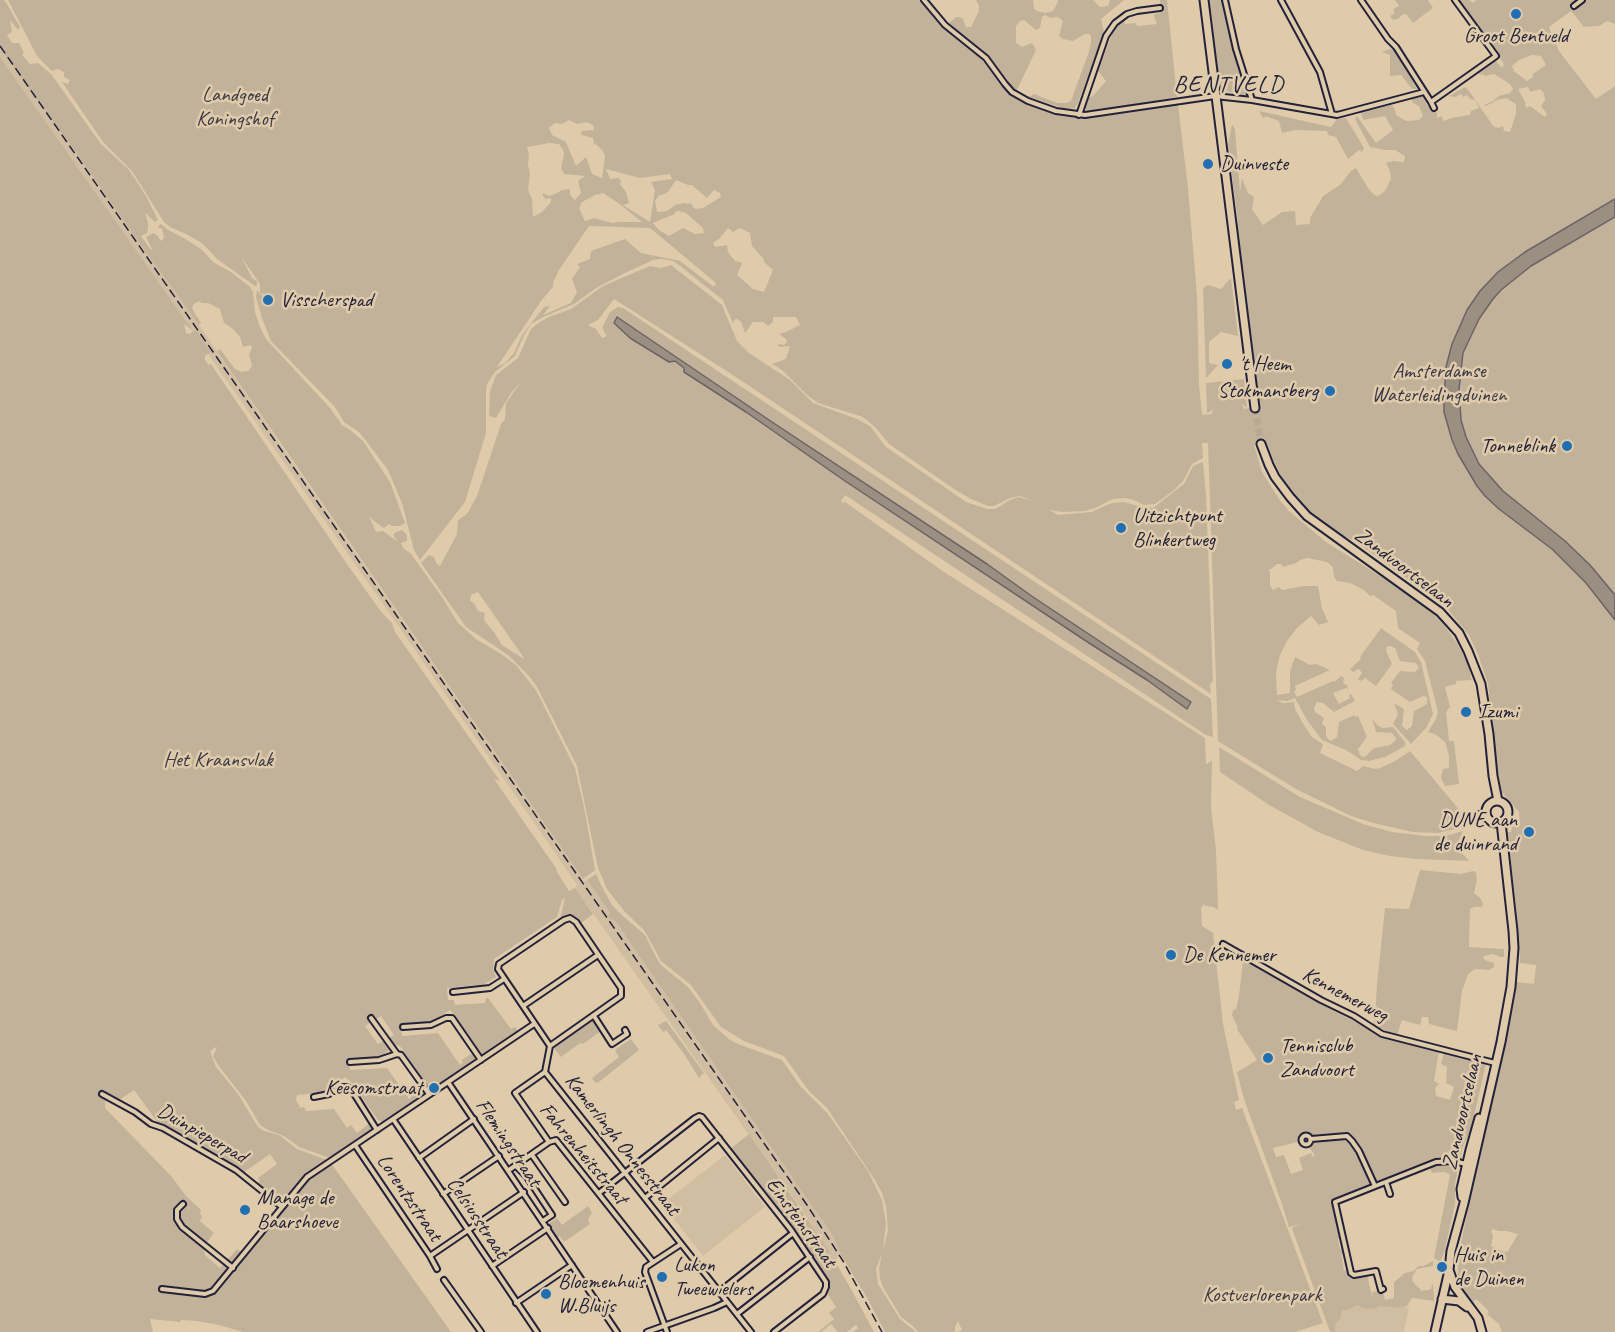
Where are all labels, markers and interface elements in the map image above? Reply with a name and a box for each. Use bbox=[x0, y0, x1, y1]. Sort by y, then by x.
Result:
marker: Groot Bentveld bbox=[1509, 7, 1523, 21]
place label: Groot Bentveld bbox=[1464, 23, 1568, 49]
district label: BENTVELD bbox=[1174, 72, 1284, 100]
park label: Landgoed Koningshof bbox=[196, 82, 274, 132]
place label: Duinveste bbox=[1220, 151, 1288, 177]
marker: Duinveste bbox=[1201, 157, 1215, 171]
place label: Visscherspad bbox=[280, 287, 372, 313]
marker: Visscherspad bbox=[261, 293, 275, 307]
place label: 't Heem bbox=[1239, 351, 1291, 377]
marker: 't Heem bbox=[1220, 357, 1234, 371]
park label: Amsterdamse Waterleidingduinen bbox=[1372, 358, 1506, 408]
place label: Stokmansberg bbox=[1218, 378, 1318, 404]
marker: Stokmansberg bbox=[1323, 384, 1337, 398]
place label: Tonneblink bbox=[1480, 433, 1555, 459]
marker: Tonneblink bbox=[1560, 439, 1574, 453]
place label: Uitzichtpunt Blinkertweg bbox=[1133, 503, 1222, 553]
marker: Uitzichtpunt Blinkertweg bbox=[1114, 521, 1128, 535]
street label: Zandvoortselaan bbox=[1349, 522, 1459, 614]
place label: Izumi bbox=[1478, 699, 1518, 725]
marker: Izumi bbox=[1459, 705, 1473, 719]
park label: Het Kraansvlak bbox=[163, 747, 273, 773]
place label: DUNE aan de duinrand bbox=[1434, 807, 1517, 857]
marker: DUNE aan de duinrand bbox=[1522, 825, 1536, 839]
place label: De Kennemer bbox=[1183, 942, 1276, 968]
marker: De Kennemer bbox=[1164, 948, 1178, 962]
street label: Kennemerweg bbox=[1298, 962, 1392, 1028]
place label: Tennisclub Zandvoort bbox=[1280, 1033, 1354, 1083]
marker: Tennisclub Zandvoort bbox=[1261, 1051, 1275, 1065]
street label: Zandvoortselaan bbox=[1437, 1052, 1489, 1172]
street label: Kamerlingh Onnesstraat bbox=[559, 1069, 685, 1221]
place label: Keesomstraat bbox=[325, 1075, 422, 1101]
marker: Keesomstraat bbox=[427, 1081, 441, 1095]
street label: Flemingstraat bbox=[469, 1094, 547, 1192]
street label: Duinpieperpad bbox=[153, 1098, 251, 1170]
street label: Fahrenheitstraat bbox=[533, 1098, 633, 1210]
street label: Lorentzstraat bbox=[371, 1150, 447, 1246]
street label: Celsiusstraat bbox=[441, 1173, 513, 1263]
street label: Einsteinstraat bbox=[760, 1173, 842, 1273]
place label: Manage de Baarshoeve bbox=[257, 1185, 338, 1235]
marker: Manage de Baarshoeve bbox=[238, 1203, 252, 1217]
place label: Huis in de Duinen bbox=[1454, 1242, 1524, 1292]
place label: Lukon Tweewielers bbox=[674, 1252, 753, 1302]
marker: Huis in de Duinen bbox=[1435, 1260, 1449, 1274]
place label: Bloemenhuis W.Bluijs bbox=[558, 1269, 645, 1319]
marker: Lukon Tweewielers bbox=[655, 1270, 669, 1284]
park label: Kostverlorenpark bbox=[1203, 1282, 1321, 1308]
marker: Bloemenhuis W.Bluijs bbox=[539, 1287, 553, 1301]

